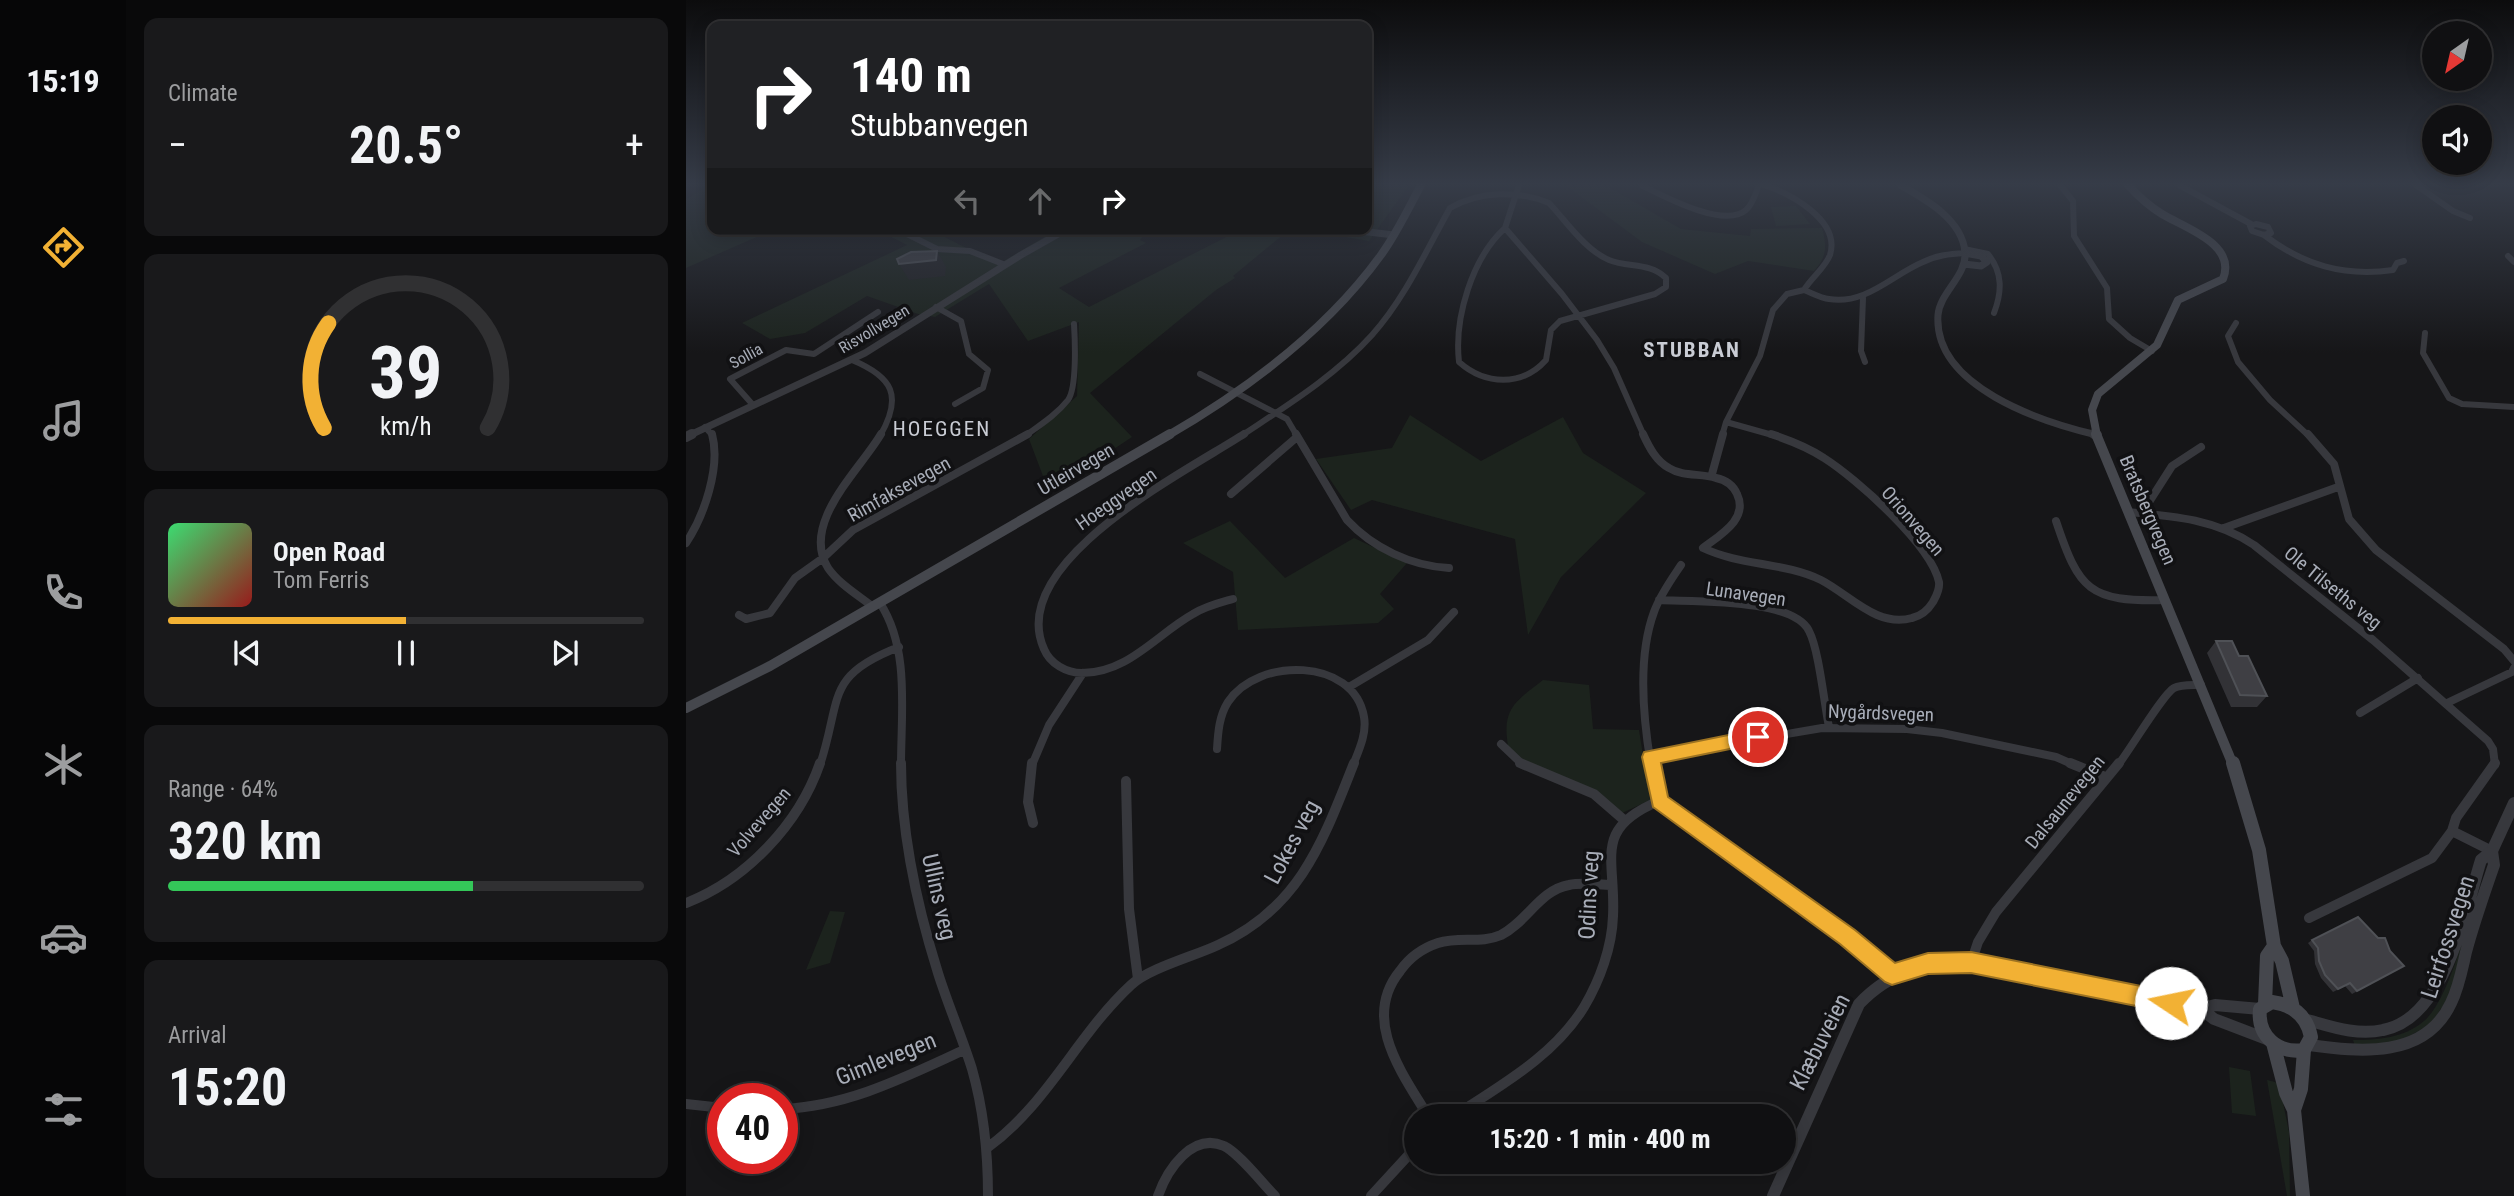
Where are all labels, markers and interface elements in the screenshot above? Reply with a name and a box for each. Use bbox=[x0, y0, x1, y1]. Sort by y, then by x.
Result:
north arrow bbox=[2422, 21, 2492, 91]
map controls bbox=[2422, 21, 2492, 175]
text: 140 m bbox=[850, 47, 972, 104]
icon: right bbox=[735, 49, 826, 140]
text: 15:19 bbox=[26, 62, 100, 100]
text: Climate bbox=[168, 80, 238, 107]
button: sound bbox=[2422, 105, 2492, 175]
text: Stubbanvegen bbox=[850, 106, 1029, 144]
text: 20.5° bbox=[349, 115, 463, 176]
text: − bbox=[168, 123, 187, 167]
text: + bbox=[625, 123, 644, 167]
icon: left bbox=[948, 182, 986, 220]
icon: ahead bbox=[1021, 182, 1059, 220]
icon: right bbox=[1094, 182, 1132, 220]
icon: directions bbox=[39, 223, 88, 272]
street label: Risvollvegen bbox=[835, 301, 913, 357]
text: 39 bbox=[369, 331, 443, 417]
district label: STUBBAN bbox=[1643, 338, 1741, 362]
street label: Sollia bbox=[726, 339, 766, 373]
icon: music bbox=[39, 396, 88, 445]
text: km/h bbox=[380, 412, 432, 441]
district label: HOEGGEN bbox=[893, 417, 991, 441]
street label: Utleirvegen bbox=[1034, 438, 1118, 500]
street label: Rimfaksevegen bbox=[843, 451, 955, 527]
street label: Bratsbergvegen bbox=[2115, 452, 2181, 568]
street label: Hoeggvegen bbox=[1071, 463, 1161, 535]
street label: Orionvegen bbox=[1877, 481, 1949, 561]
text: Open Road bbox=[273, 537, 385, 567]
street label: Ole Tilseths veg bbox=[2280, 542, 2386, 634]
text: Tom Ferris bbox=[273, 567, 369, 594]
icon: phone bbox=[39, 568, 88, 617]
street label: Lunavegen bbox=[1705, 577, 1787, 611]
icon: previous bbox=[228, 634, 266, 672]
icon: pause bbox=[387, 634, 425, 672]
icon: next bbox=[546, 634, 584, 672]
street label: Nygårdsvegen bbox=[1828, 700, 1934, 726]
pin bbox=[1728, 707, 1788, 767]
icon: arrive bbox=[1739, 718, 1777, 756]
icon: climate bbox=[39, 740, 88, 789]
street label: Dalsaunevegen bbox=[2020, 751, 2110, 853]
text: Range · 64% bbox=[168, 776, 278, 803]
street label: Volvevegen bbox=[722, 782, 796, 862]
street label: Lokes veg bbox=[1259, 795, 1325, 889]
text: 320 km bbox=[168, 811, 322, 872]
street label: Odins veg bbox=[1573, 850, 1605, 940]
street label: Ullins veg bbox=[916, 851, 962, 943]
street label: Leirfossvegen bbox=[2415, 872, 2481, 1002]
icon: car bbox=[39, 913, 88, 962]
position arrow bbox=[2134, 966, 2208, 1040]
street label: Klæbuveien bbox=[1784, 989, 1856, 1095]
text: Arrival bbox=[168, 1022, 227, 1049]
street label: Gimlevegen bbox=[832, 1027, 940, 1091]
text: 15:20 bbox=[168, 1057, 287, 1118]
speed limit sign: 40 bbox=[707, 1083, 798, 1174]
icon: filters bbox=[39, 1085, 88, 1134]
text: 15:20 · 1 min · 400 m bbox=[1490, 1124, 1710, 1154]

